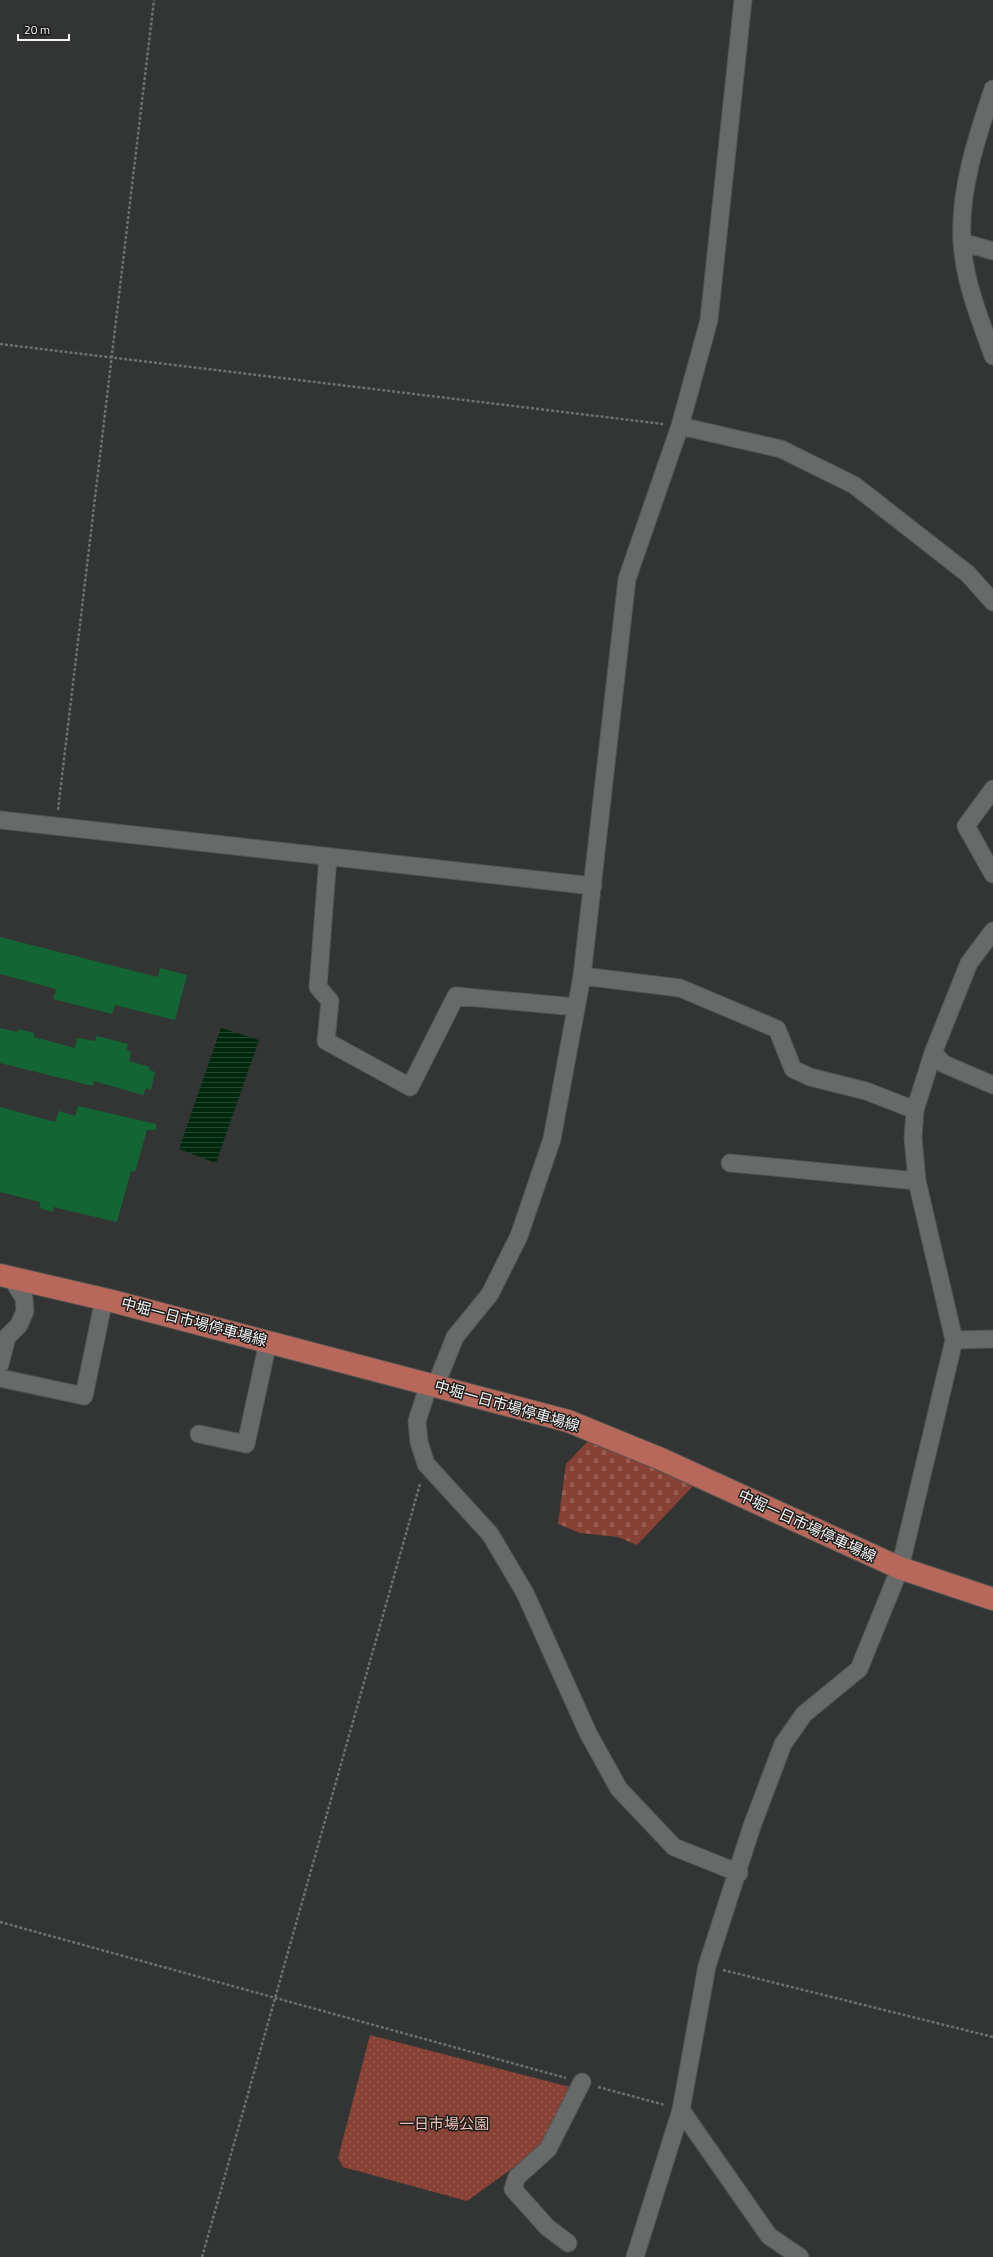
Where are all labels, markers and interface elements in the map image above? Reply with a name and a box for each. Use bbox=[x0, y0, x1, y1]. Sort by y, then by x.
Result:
scale bar bbox=[18, 16, 69, 42]
text: 20 m bbox=[24, 20, 50, 39]
street label: 中堀一日市場停車場線 bbox=[119, 1291, 270, 1352]
street label: 中堀一日市場停車場線 bbox=[432, 1374, 582, 1437]
street label: 中堀一日市場停車場線 bbox=[734, 1483, 880, 1568]
park label: 一日市場公園 bbox=[399, 2112, 489, 2135]

